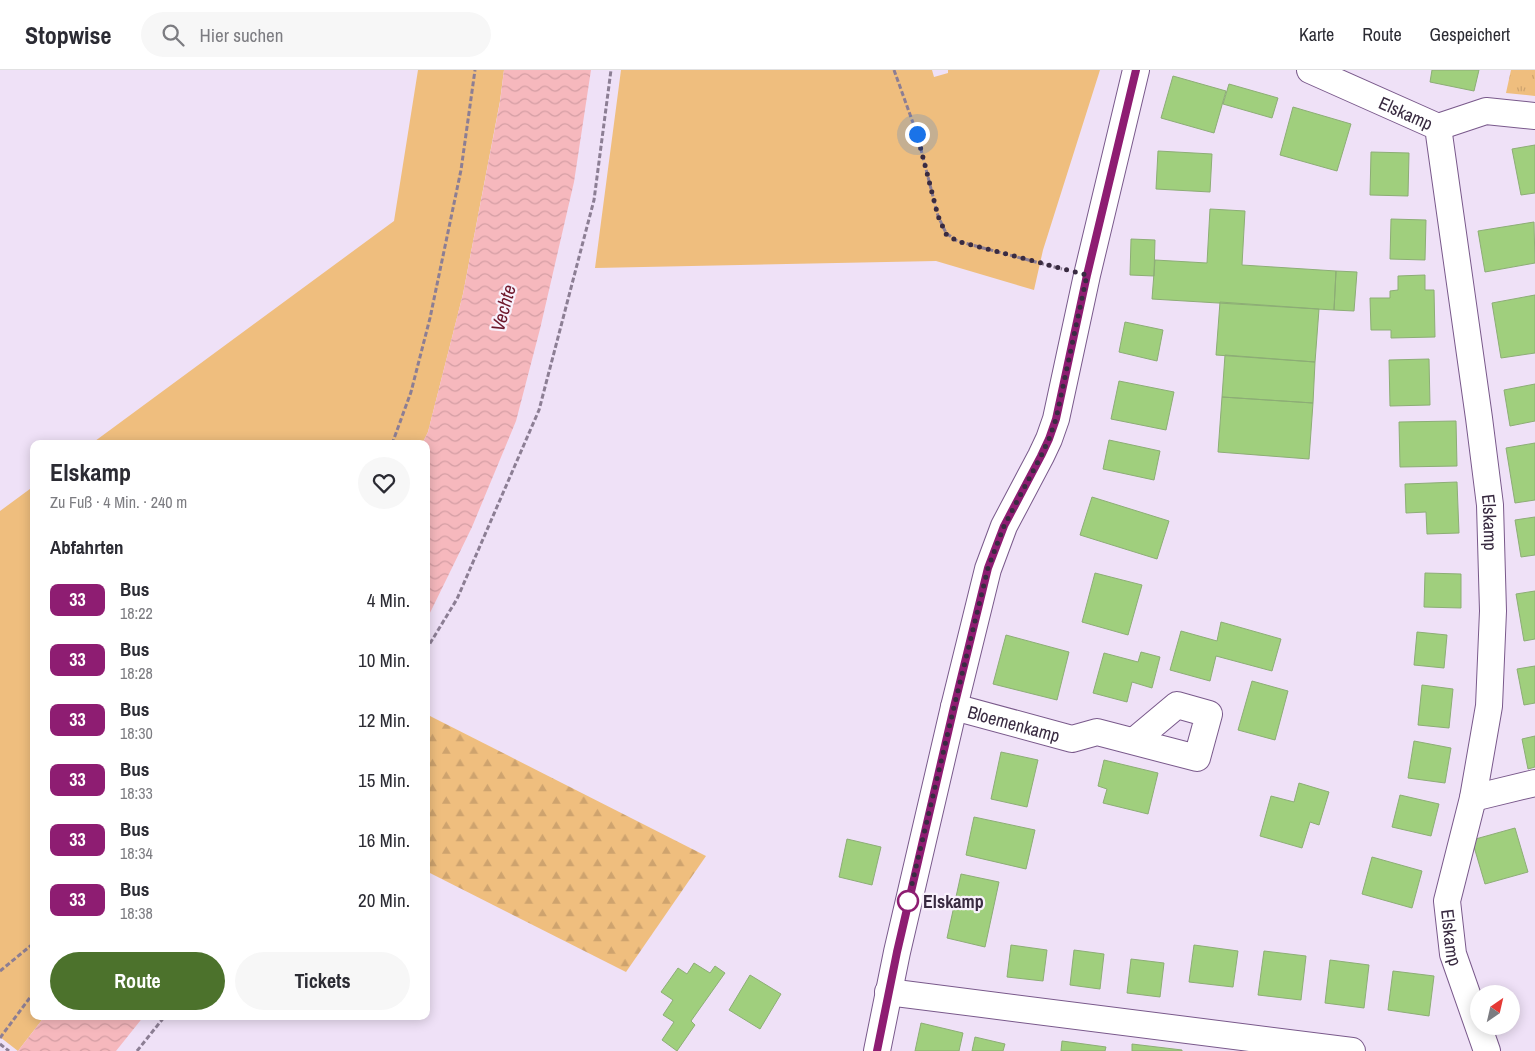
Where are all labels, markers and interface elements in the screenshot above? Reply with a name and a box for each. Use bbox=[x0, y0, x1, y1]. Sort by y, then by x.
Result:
search box bbox=[141, 12, 491, 57]
text: Stopwise bbox=[25, 19, 111, 51]
icon: search bbox=[159, 21, 187, 49]
text: Hier suchen bbox=[199, 22, 283, 48]
text: Karte bbox=[1299, 22, 1334, 47]
text: Route bbox=[1362, 22, 1402, 47]
text: Gespeichert bbox=[1430, 22, 1510, 47]
street label: Elskamp bbox=[1375, 90, 1437, 136]
your location bbox=[905, 122, 930, 147]
water label: Vechte bbox=[484, 282, 522, 334]
text: Elskamp bbox=[50, 456, 131, 488]
button: heart bbox=[358, 457, 410, 509]
text: Zu Fuß · 4 Min. · 240 m bbox=[50, 491, 187, 513]
street label: Elskamp bbox=[1476, 493, 1504, 551]
text: Abfahrten bbox=[50, 534, 124, 560]
text: Bus bbox=[120, 576, 149, 602]
text: 33 bbox=[69, 587, 86, 612]
text: 4 Min. bbox=[367, 587, 410, 613]
text: 18:22 bbox=[120, 602, 153, 624]
text: Bus bbox=[120, 636, 149, 662]
text: 33 bbox=[69, 647, 86, 672]
text: 10 Min. bbox=[358, 647, 410, 673]
text: 18:28 bbox=[120, 662, 153, 684]
text: Bus bbox=[120, 696, 149, 722]
street label: Bloemenkamp bbox=[965, 699, 1063, 748]
text: 33 bbox=[69, 707, 86, 732]
text: 12 Min. bbox=[358, 707, 410, 733]
text: 18:30 bbox=[120, 722, 153, 744]
text: Bus bbox=[120, 756, 149, 782]
text: 33 bbox=[69, 767, 86, 792]
text: 15 Min. bbox=[358, 767, 410, 793]
text: 18:33 bbox=[120, 782, 153, 804]
text: Bus bbox=[120, 816, 149, 842]
text: 33 bbox=[69, 827, 86, 852]
text: 16 Min. bbox=[358, 827, 410, 853]
text: 18:34 bbox=[120, 842, 153, 864]
text: Bus bbox=[120, 876, 149, 902]
text: 33 bbox=[69, 887, 86, 912]
text: 20 Min. bbox=[358, 887, 410, 913]
place label: Elskamp bbox=[923, 889, 984, 914]
marker: Elskamp bbox=[897, 890, 919, 912]
text: 18:38 bbox=[120, 902, 153, 924]
street label: Elskamp bbox=[1436, 908, 1469, 969]
button: Route bbox=[50, 952, 225, 1010]
button: Tickets bbox=[235, 952, 410, 1010]
north arrow bbox=[1470, 985, 1520, 1035]
map controls bbox=[1470, 985, 1520, 1035]

